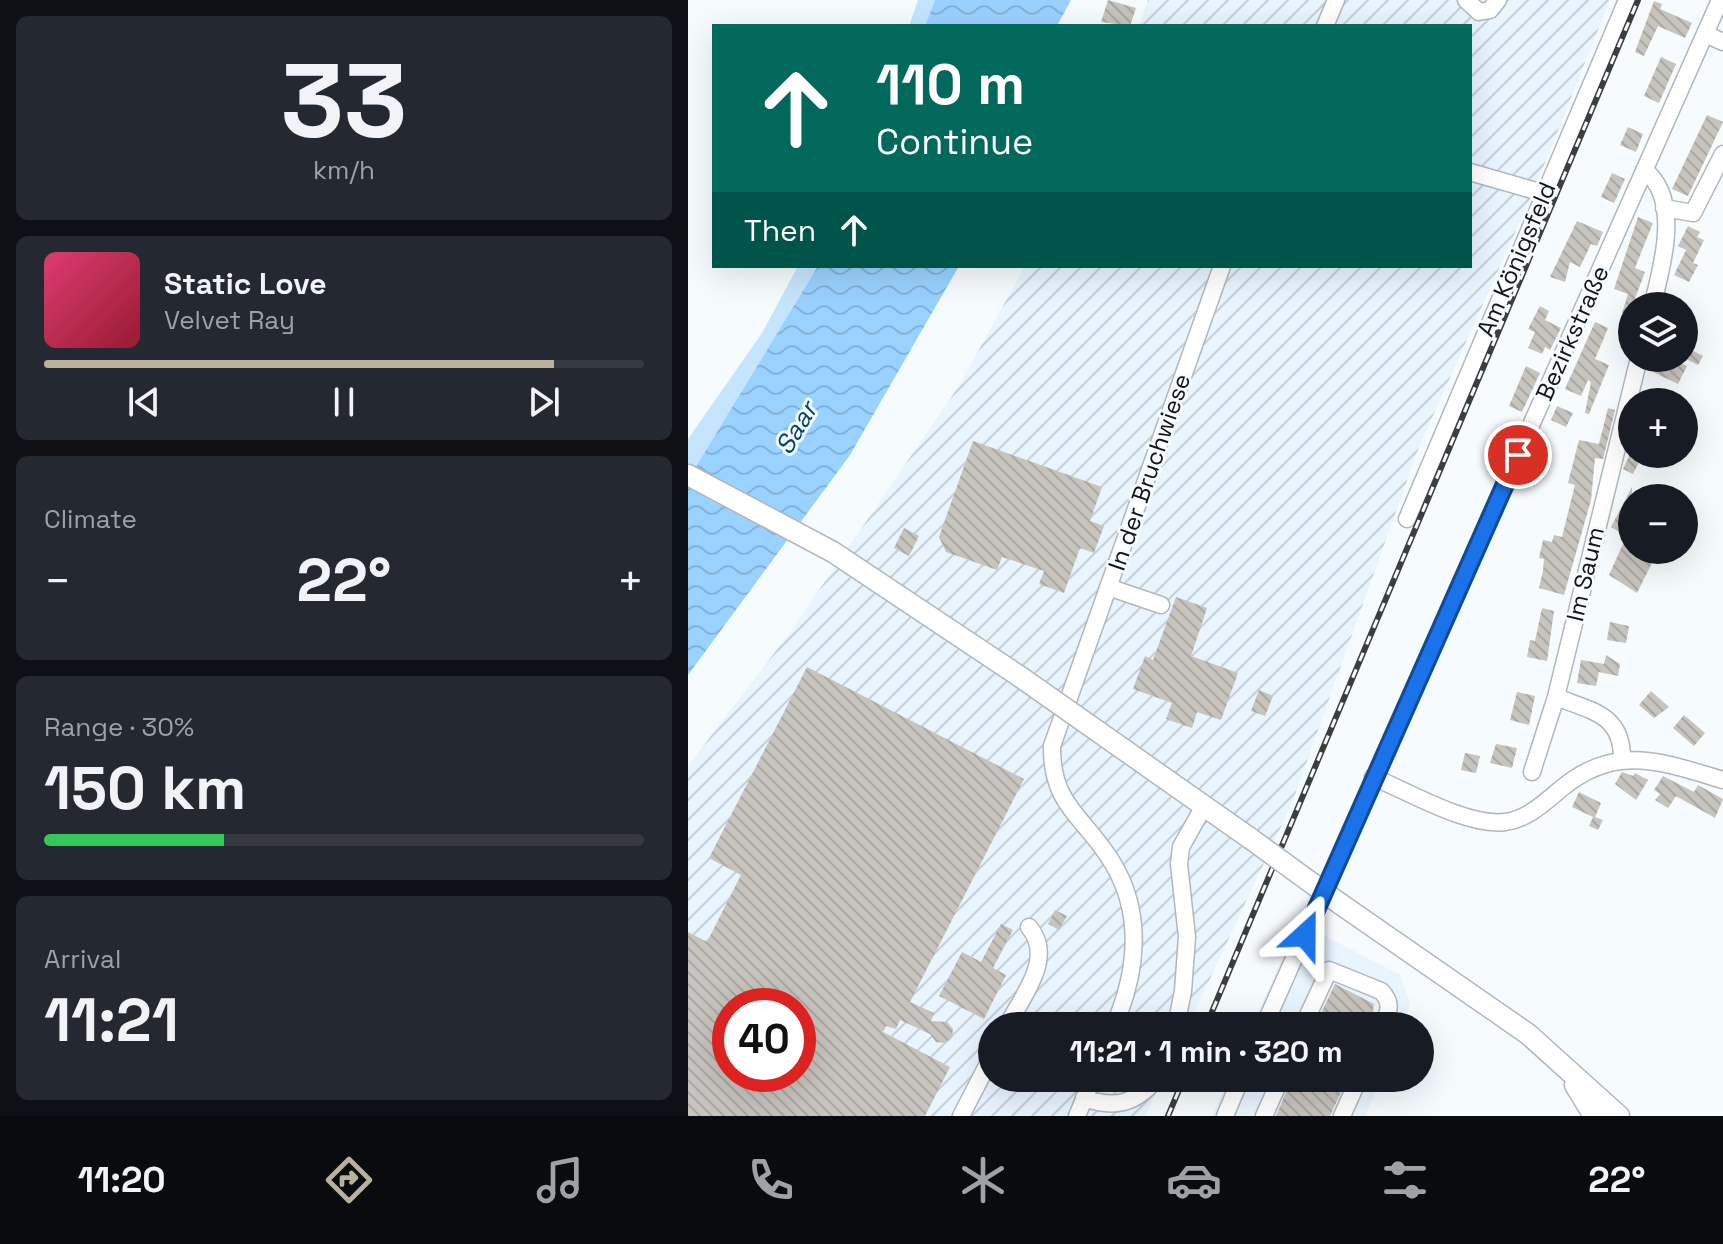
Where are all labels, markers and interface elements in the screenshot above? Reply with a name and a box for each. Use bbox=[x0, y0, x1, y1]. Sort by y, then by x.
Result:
text: 33 bbox=[281, 35, 407, 167]
text: 110 m bbox=[876, 49, 1025, 120]
icon: ahead bbox=[744, 56, 848, 160]
text: Continue bbox=[876, 119, 1033, 165]
text: km/h bbox=[313, 153, 375, 187]
street label: Am Königsfeld bbox=[1470, 177, 1562, 341]
icon: ahead bbox=[832, 208, 876, 252]
text: Then bbox=[744, 211, 816, 250]
street label: Bezirkstraße bbox=[1528, 261, 1616, 405]
text: Static Love bbox=[164, 264, 327, 303]
map controls bbox=[1618, 292, 1698, 564]
button: layers bbox=[1618, 292, 1698, 372]
text: Velvet Ray bbox=[164, 303, 295, 337]
street label: In der Bruchwiese bbox=[1101, 369, 1197, 575]
icon: previous bbox=[122, 380, 166, 424]
icon: pause bbox=[322, 380, 366, 424]
icon: next bbox=[522, 380, 566, 424]
button: + bbox=[1618, 388, 1698, 468]
water label: Saar bbox=[767, 393, 827, 461]
pin bbox=[1484, 421, 1552, 489]
icon: arrive bbox=[1496, 433, 1540, 477]
button: − bbox=[1618, 484, 1698, 564]
text: Climate bbox=[44, 502, 137, 536]
street label: Im Saum bbox=[1559, 524, 1611, 624]
text: 22° bbox=[297, 542, 391, 619]
text: − bbox=[44, 553, 71, 609]
text: + bbox=[617, 553, 644, 609]
text: Range · 30% bbox=[44, 710, 194, 744]
text: 150 km bbox=[44, 750, 246, 827]
position arrow bbox=[1263, 893, 1347, 977]
text: Arrival bbox=[44, 942, 121, 976]
text: 11:21 bbox=[44, 982, 179, 1059]
speed limit sign: 40 bbox=[712, 988, 816, 1092]
text: 11:21 · 1 min · 320 m bbox=[1070, 1032, 1343, 1071]
icon: directions bbox=[321, 1152, 377, 1208]
icon: music bbox=[532, 1152, 588, 1208]
icon: phone bbox=[743, 1152, 799, 1208]
icon: climate bbox=[955, 1152, 1011, 1208]
icon: car bbox=[1166, 1152, 1222, 1208]
icon: filters bbox=[1377, 1152, 1433, 1208]
text: 11:20 bbox=[78, 1157, 166, 1203]
text: 22° bbox=[1588, 1157, 1645, 1203]

